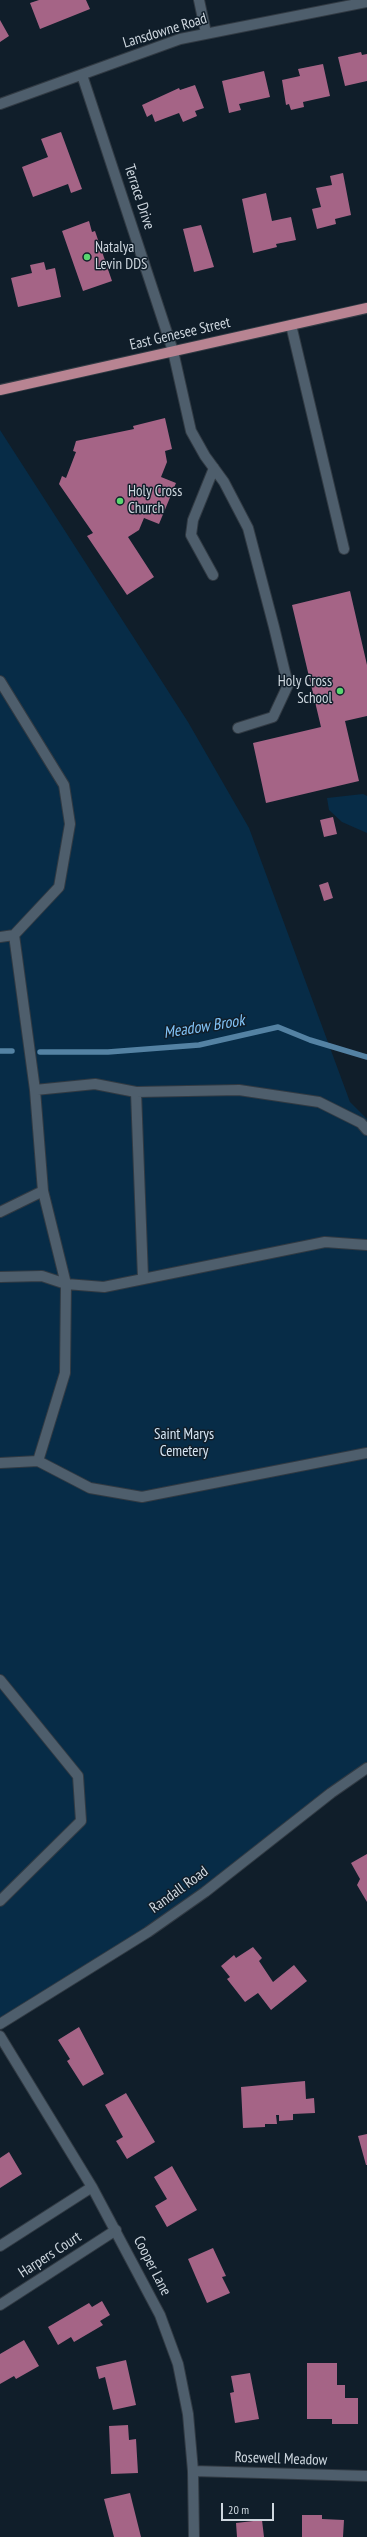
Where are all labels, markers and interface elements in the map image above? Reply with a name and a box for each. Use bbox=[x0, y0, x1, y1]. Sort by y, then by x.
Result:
street label: Lansdowne Road bbox=[121, 10, 209, 52]
street label: Terrace Drive bbox=[120, 162, 158, 232]
place label: Natalya Levin DDS bbox=[95, 239, 148, 274]
marker: Natalya Levin DDS bbox=[82, 252, 92, 262]
street label: East Genesee Street bbox=[128, 314, 232, 354]
place label: Holy Cross Church bbox=[128, 483, 182, 518]
marker: Holy Cross Church bbox=[115, 496, 125, 506]
place label: Holy Cross School bbox=[278, 673, 332, 708]
marker: Holy Cross School bbox=[335, 686, 345, 696]
water label: Meadow Brook bbox=[162, 1011, 246, 1043]
park label: Saint Marys Cemetery bbox=[154, 1426, 214, 1461]
street label: Randall Road bbox=[146, 1863, 212, 1917]
street label: Harpers Court bbox=[15, 2228, 85, 2282]
street label: Cooper Lane bbox=[129, 2233, 175, 2299]
street label: Rosewell Meadow bbox=[234, 2448, 328, 2470]
scale bar bbox=[223, 2495, 276, 2521]
text: 20 m bbox=[228, 2502, 249, 2517]

